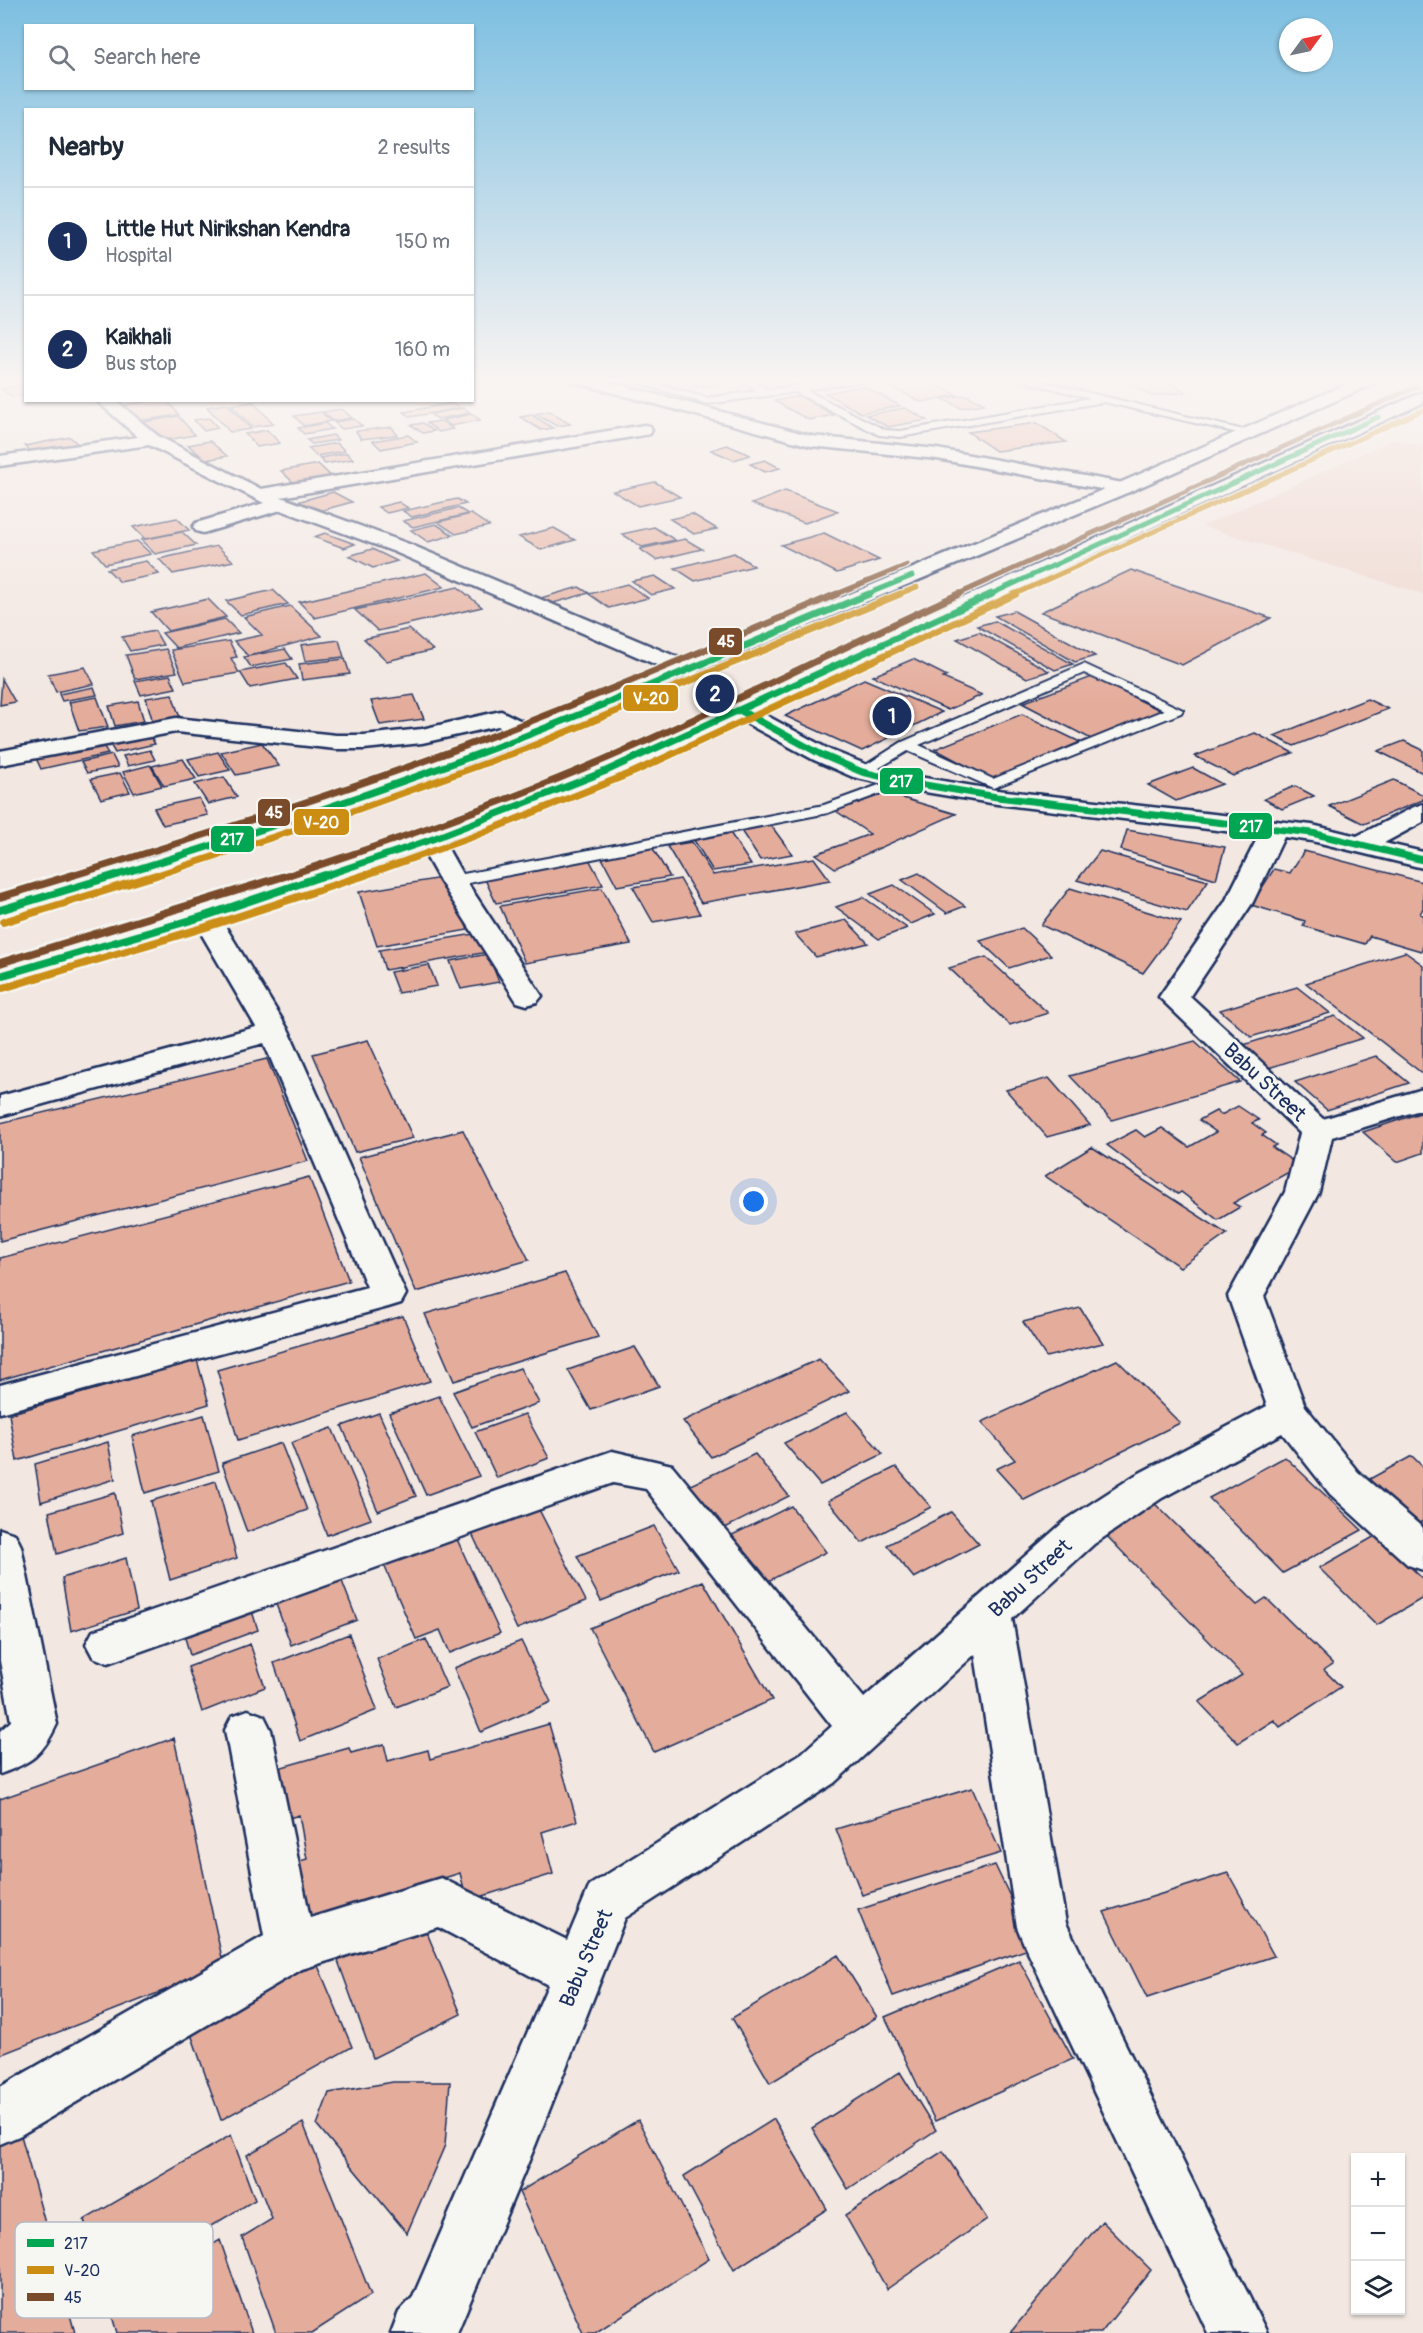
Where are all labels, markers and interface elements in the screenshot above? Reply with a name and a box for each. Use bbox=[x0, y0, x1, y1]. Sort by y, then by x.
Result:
north arrow bbox=[1279, 18, 1333, 72]
search box bbox=[24, 24, 474, 90]
icon: search bbox=[45, 41, 78, 74]
text: Search here bbox=[93, 43, 200, 71]
text: Nearby bbox=[48, 131, 124, 163]
text: 2 results bbox=[378, 135, 450, 160]
text: Little Hut Nirikshan Kendra bbox=[105, 215, 350, 243]
text: 1 bbox=[64, 229, 71, 254]
text: 150 m bbox=[396, 229, 450, 254]
text: Hospital bbox=[105, 243, 172, 268]
text: Kaikhali bbox=[105, 323, 171, 351]
text: 2 bbox=[62, 337, 73, 362]
text: 160 m bbox=[395, 337, 450, 362]
text: Bus stop bbox=[105, 351, 177, 376]
line badge: 45 bbox=[708, 627, 743, 656]
text: 45 bbox=[717, 632, 735, 652]
pin: 2 bbox=[696, 672, 734, 716]
line badge: V-20 bbox=[622, 684, 679, 712]
text: V-20 bbox=[633, 689, 669, 709]
pin: 1 bbox=[872, 694, 912, 738]
line badge: 217 bbox=[879, 767, 924, 795]
text: 217 bbox=[889, 772, 913, 792]
line badge: 45 bbox=[257, 798, 291, 827]
text: 45 bbox=[265, 803, 283, 823]
line badge: V-20 bbox=[293, 808, 350, 836]
line badge: 217 bbox=[1228, 812, 1273, 840]
text: V-20 bbox=[303, 813, 339, 833]
text: 217 bbox=[1239, 817, 1263, 837]
line badge: 217 bbox=[210, 825, 255, 853]
text: 217 bbox=[220, 830, 244, 850]
street label: Babu Street bbox=[1217, 1037, 1312, 1128]
your location bbox=[739, 1187, 768, 1216]
street label: Babu Street bbox=[983, 1533, 1078, 1624]
street label: Babu Street bbox=[554, 1905, 619, 2011]
map controls bbox=[1351, 2153, 1405, 2315]
button: + bbox=[1351, 2153, 1405, 2207]
button: − bbox=[1351, 2207, 1405, 2261]
legend bbox=[15, 2222, 213, 2318]
text: 217 bbox=[64, 2234, 88, 2254]
text: V-20 bbox=[64, 2261, 100, 2281]
button: layers bbox=[1351, 2261, 1405, 2315]
text: 45 bbox=[64, 2288, 82, 2308]

